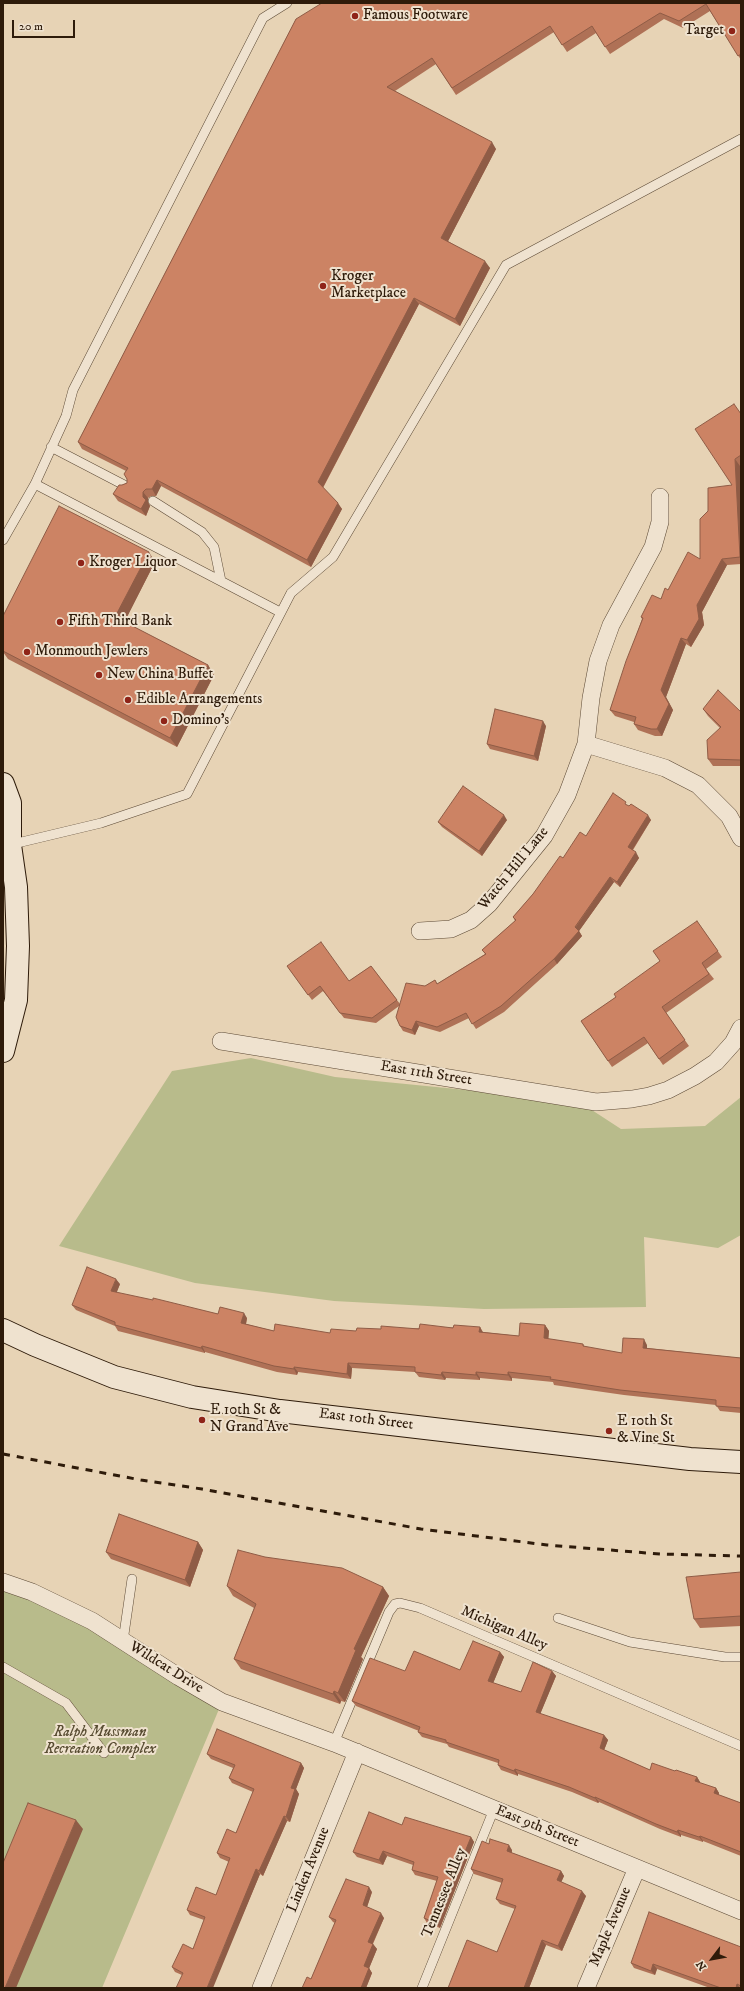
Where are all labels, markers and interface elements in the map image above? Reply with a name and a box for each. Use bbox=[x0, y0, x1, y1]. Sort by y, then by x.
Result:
place label: Famous Footware bbox=[363, 7, 468, 25]
marker: Famous Footware bbox=[350, 11, 360, 21]
scale bar bbox=[14, 12, 77, 38]
text: 20 m bbox=[19, 19, 43, 34]
place label: Target bbox=[684, 22, 724, 40]
marker: Target bbox=[727, 26, 737, 36]
place label: Kroger Marketplace bbox=[331, 268, 406, 303]
marker: Kroger Marketplace bbox=[318, 281, 328, 291]
place label: Kroger Liquor bbox=[89, 554, 177, 572]
marker: Kroger Liquor bbox=[76, 558, 86, 568]
place label: Fifth Third Bank bbox=[68, 613, 172, 631]
marker: Fifth Third Bank bbox=[55, 617, 65, 627]
place label: Monmouth Jewlers bbox=[35, 643, 148, 661]
marker: Monmouth Jewlers bbox=[22, 647, 32, 657]
place label: New China Buffet bbox=[107, 666, 213, 684]
marker: New China Buffet bbox=[94, 670, 104, 680]
place label: Edible Arrangements bbox=[136, 691, 262, 709]
marker: Edible Arrangements bbox=[123, 695, 133, 705]
place label: Domino's bbox=[172, 712, 229, 730]
marker: Domino's bbox=[159, 716, 169, 726]
street label: Watch Hill Lane bbox=[475, 824, 553, 914]
street label: East 11th Street bbox=[379, 1058, 473, 1090]
place label: E 10th St & N Grand Ave bbox=[210, 1402, 288, 1437]
street label: East 10th Street bbox=[318, 1405, 414, 1435]
place label: E 10th St & Vine St bbox=[617, 1413, 675, 1448]
marker: E 10th St & N Grand Ave bbox=[197, 1415, 207, 1425]
marker: E 10th St & Vine St bbox=[604, 1426, 614, 1436]
street label: Michigan Alley bbox=[458, 1603, 550, 1655]
street label: Wildcat Drive bbox=[126, 1638, 206, 1698]
park label: Ralph Mussman Recreation Complex bbox=[44, 1724, 156, 1759]
street label: East 9th Street bbox=[492, 1802, 582, 1852]
street label: Linden Avenue bbox=[284, 1825, 334, 1915]
street label: Tennessee Alley bbox=[419, 1845, 471, 1941]
street label: Maple Avenue bbox=[586, 1885, 636, 1969]
north arrow bbox=[692, 1939, 732, 1979]
text: N bbox=[693, 1958, 710, 1973]

